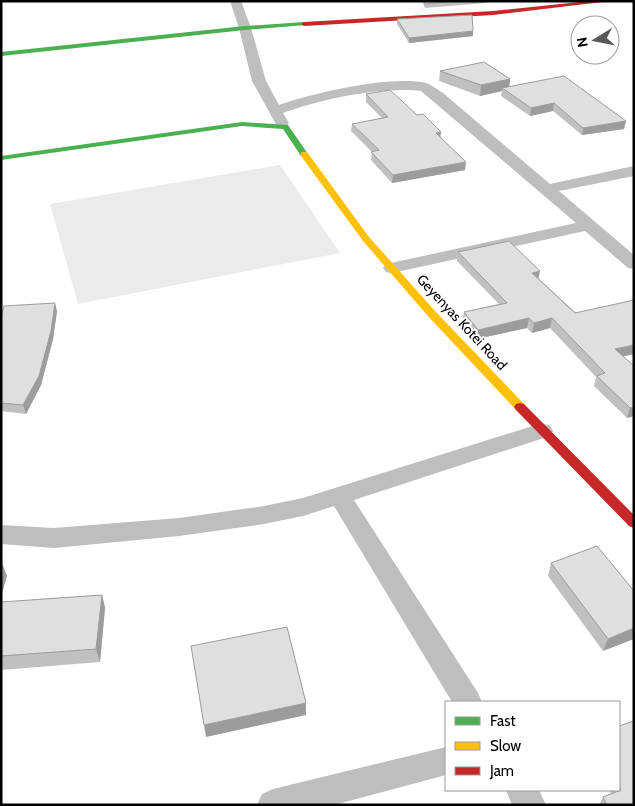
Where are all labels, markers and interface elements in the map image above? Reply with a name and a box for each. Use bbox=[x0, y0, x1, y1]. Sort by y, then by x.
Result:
north arrow bbox=[570, 15, 620, 65]
text: N bbox=[572, 36, 592, 49]
street label: Geyenyas Kotei Road bbox=[413, 270, 511, 374]
legend bbox=[445, 701, 620, 791]
text: Fast bbox=[490, 712, 515, 730]
text: Slow bbox=[490, 737, 521, 755]
text: Jam bbox=[489, 762, 514, 780]

